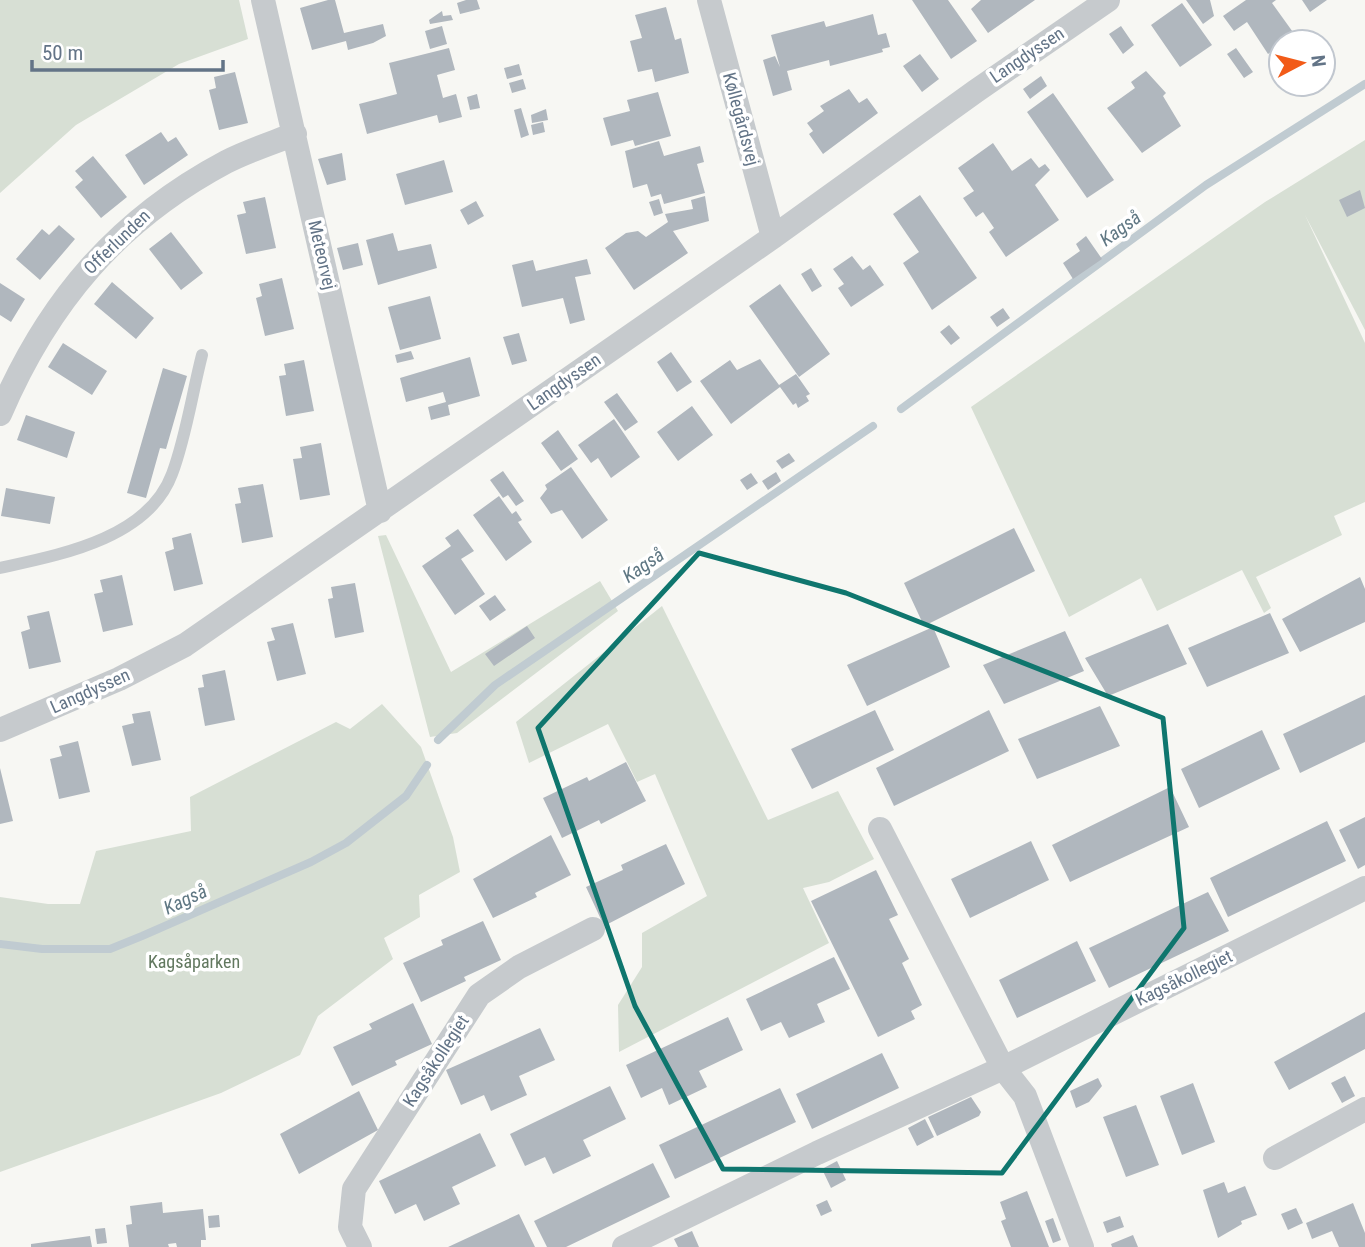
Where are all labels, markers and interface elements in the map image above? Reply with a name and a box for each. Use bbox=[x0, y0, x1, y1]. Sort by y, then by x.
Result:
street label: Langdyssen bbox=[986, 22, 1068, 87]
scale bar bbox=[32, 28, 222, 72]
north arrow bbox=[1267, 28, 1337, 98]
text: 50 m bbox=[42, 41, 83, 65]
text: N bbox=[1306, 54, 1331, 68]
street label: Køllegårdsvej bbox=[719, 70, 764, 168]
street label: Offerlunden bbox=[79, 205, 154, 278]
water label: Kagså bbox=[1095, 206, 1145, 251]
street label: Meteorvej bbox=[304, 218, 341, 292]
street label: Langdyssen bbox=[523, 349, 604, 415]
water label: Kagså bbox=[618, 543, 668, 588]
street label: Langdyssen bbox=[47, 664, 133, 717]
water label: Kagså bbox=[160, 879, 211, 919]
street label: Kagsåkollegiet bbox=[1132, 945, 1235, 1010]
park label: Kagsåparken bbox=[148, 951, 240, 972]
street label: Kagsåkollegiet bbox=[398, 1011, 473, 1110]

